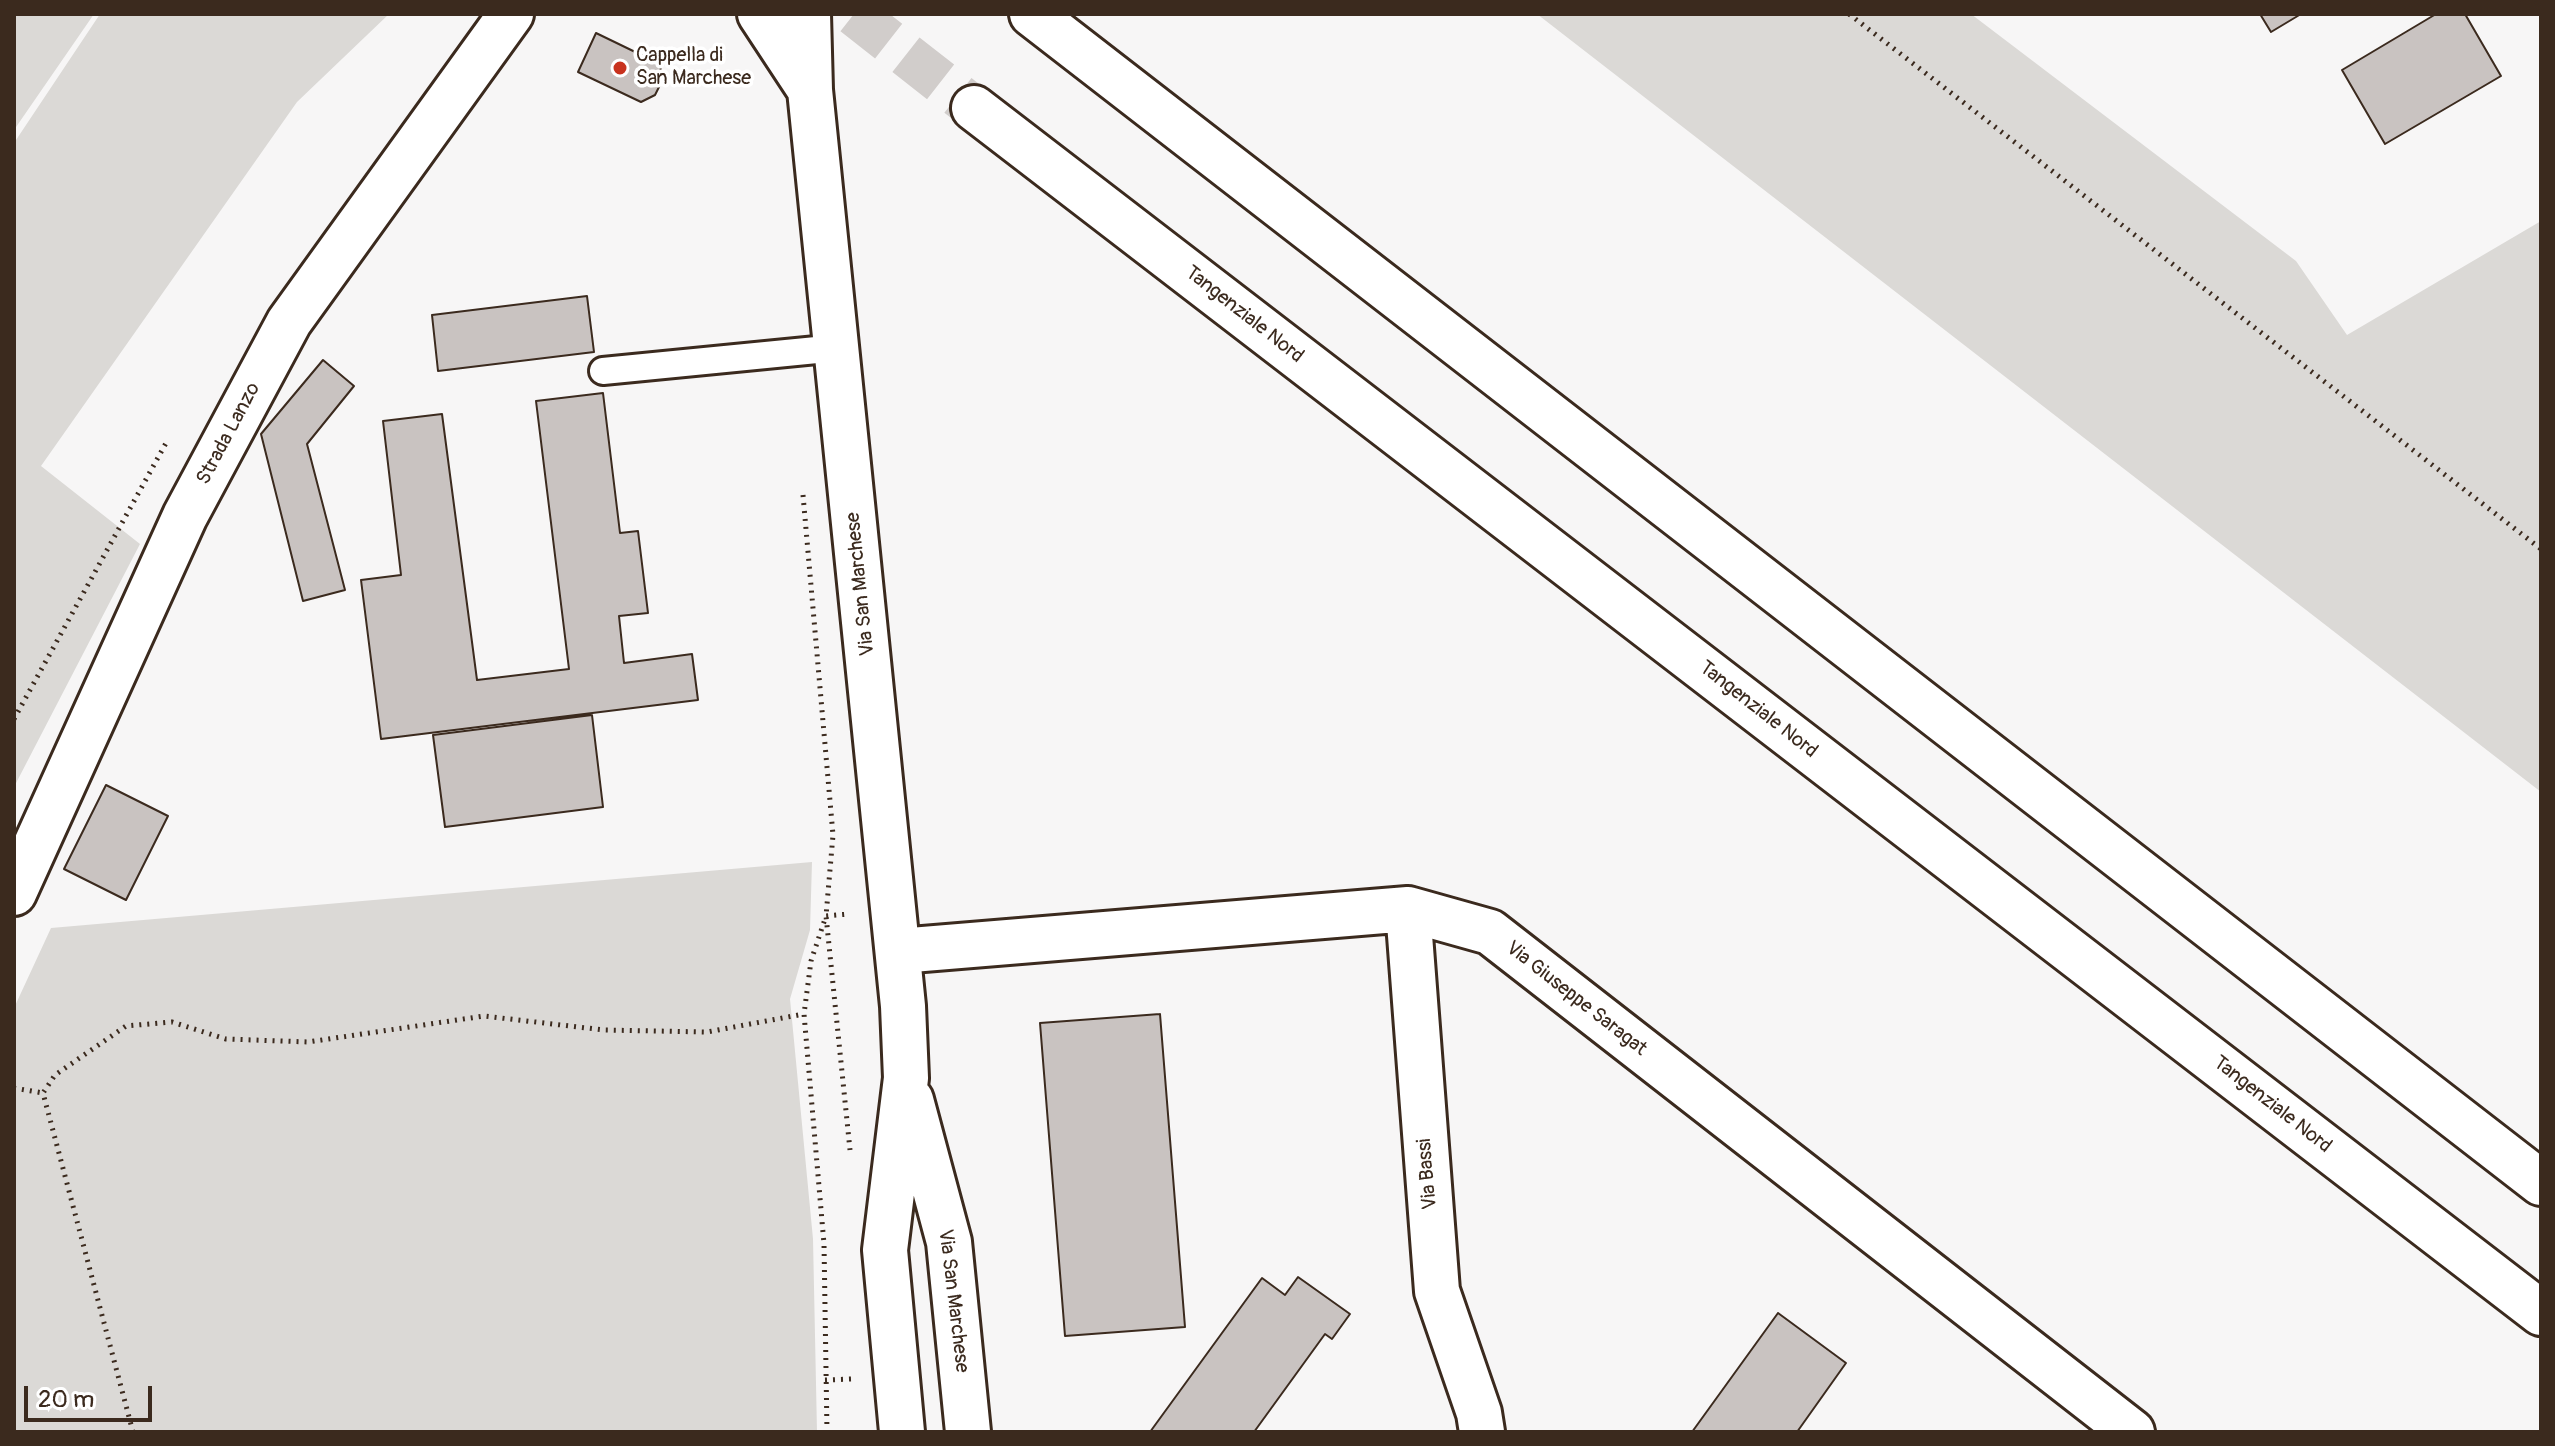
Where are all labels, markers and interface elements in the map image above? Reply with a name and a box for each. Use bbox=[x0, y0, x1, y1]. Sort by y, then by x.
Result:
place label: Cappella di San Marchese bbox=[636, 44, 751, 91]
marker: Cappella di San Marchese bbox=[611, 59, 629, 77]
street label: Tangenziale Nord bbox=[1180, 261, 1308, 369]
street label: Strada Lanzo bbox=[192, 379, 266, 489]
street label: Via San Marchese bbox=[842, 511, 880, 657]
street label: Tangenziale Nord bbox=[1694, 656, 1822, 764]
street label: Via Giuseppe Saragat bbox=[1501, 937, 1651, 1061]
street label: Tangenziale Nord bbox=[2208, 1051, 2336, 1159]
street label: Via Bassi bbox=[1413, 1137, 1443, 1211]
street label: Via San Marchese bbox=[932, 1228, 974, 1374]
scale bar bbox=[28, 1370, 156, 1420]
text: 20 m bbox=[38, 1385, 94, 1414]

